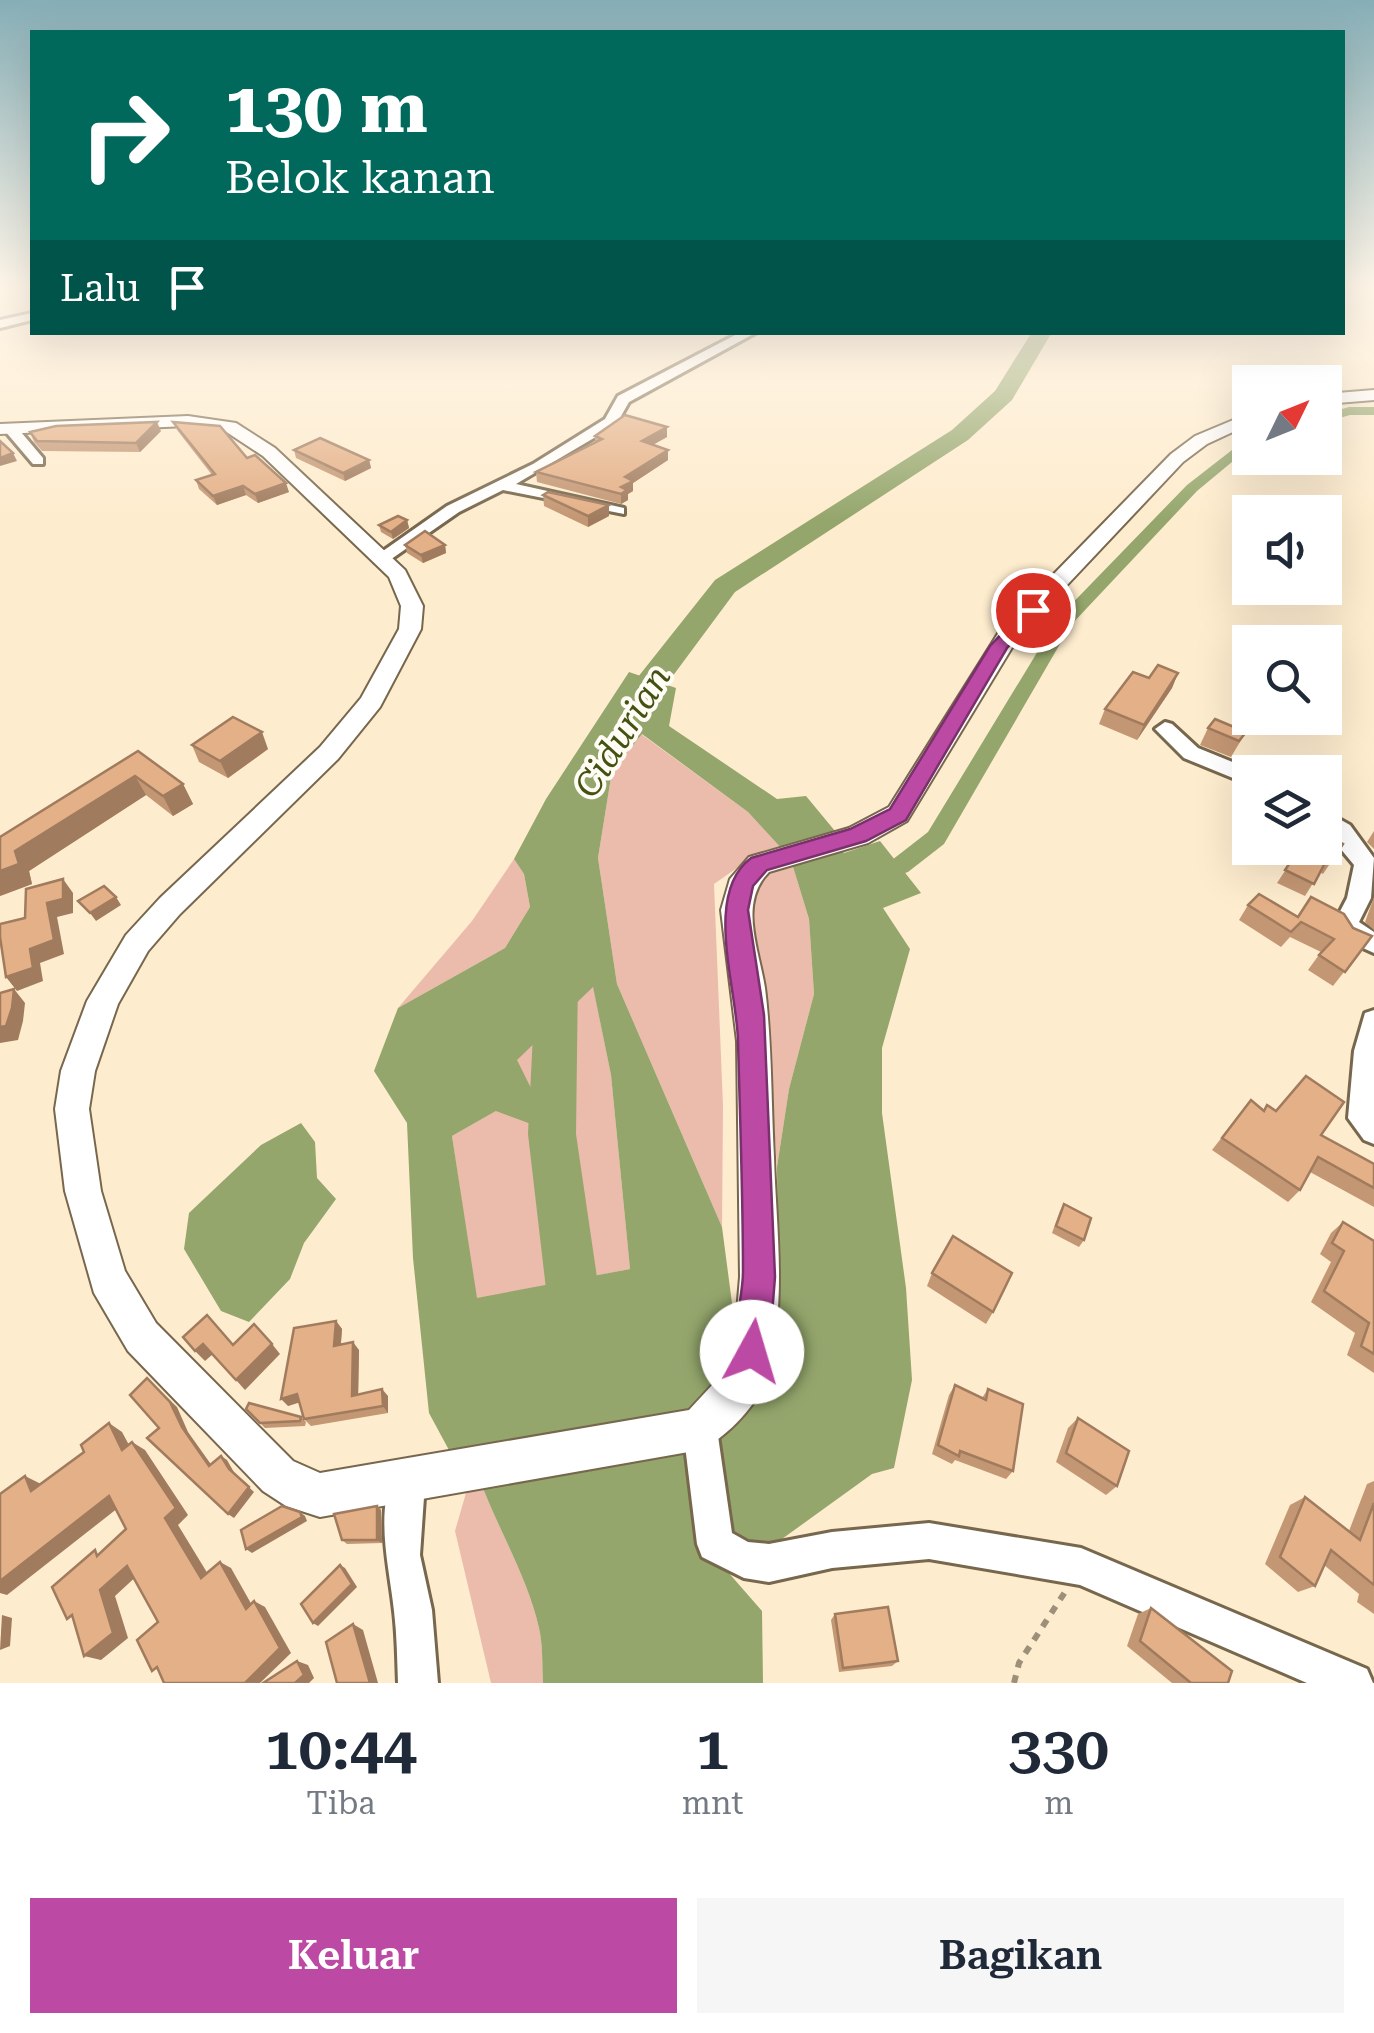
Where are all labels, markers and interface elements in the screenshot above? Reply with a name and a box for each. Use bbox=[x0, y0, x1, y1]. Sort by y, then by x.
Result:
text: 130 m bbox=[225, 67, 428, 149]
icon: right bbox=[60, 70, 190, 200]
text: Belok kanan bbox=[225, 151, 495, 204]
icon: arrive bbox=[160, 260, 215, 315]
text: Lalu bbox=[60, 266, 140, 310]
north arrow bbox=[1232, 365, 1342, 475]
map controls bbox=[1232, 365, 1342, 865]
button: sound bbox=[1232, 495, 1342, 605]
pin bbox=[991, 568, 1076, 653]
icon: arrive bbox=[1006, 583, 1061, 638]
button: search bbox=[1232, 625, 1342, 735]
water label: Cidurian bbox=[567, 659, 679, 805]
button: layers bbox=[1232, 755, 1342, 865]
position arrow bbox=[700, 1300, 804, 1404]
text: 10:44 bbox=[265, 1713, 417, 1784]
text: 1 bbox=[696, 1713, 729, 1784]
text: 330 bbox=[1008, 1713, 1109, 1784]
text: Tiba bbox=[306, 1784, 376, 1822]
text: mnt bbox=[682, 1784, 744, 1822]
text: m bbox=[1044, 1784, 1073, 1822]
button: Keluar bbox=[30, 1898, 677, 2013]
button: Bagikan bbox=[697, 1898, 1344, 2013]

